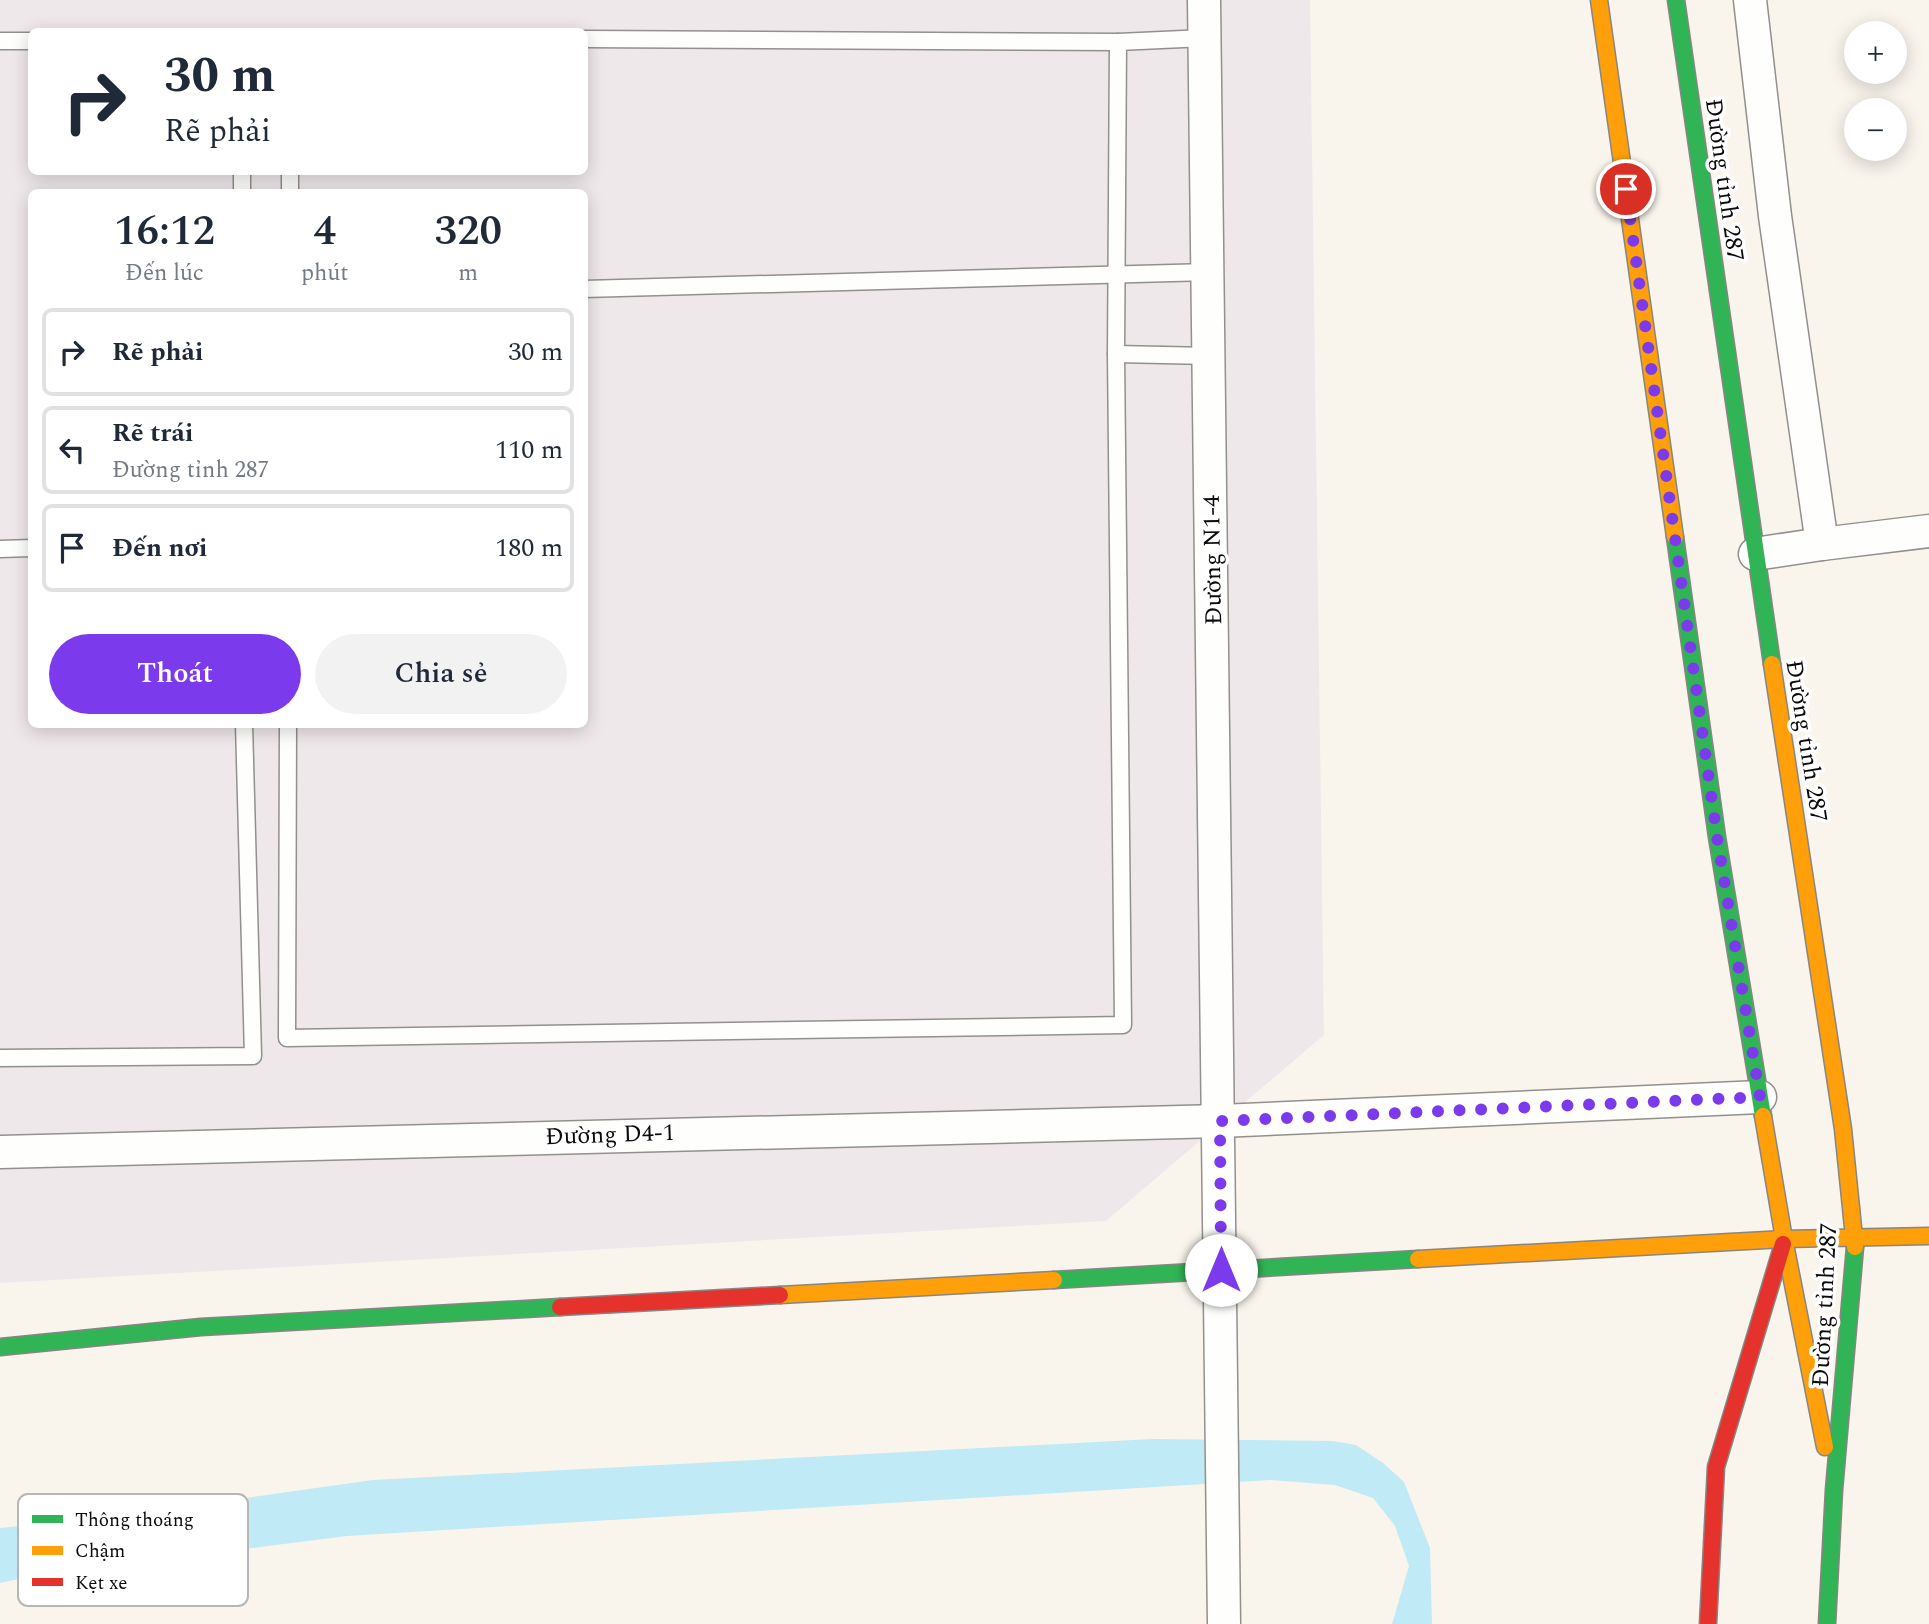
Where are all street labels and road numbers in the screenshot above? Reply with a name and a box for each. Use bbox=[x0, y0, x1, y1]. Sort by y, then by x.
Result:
street label: Đường tỉnh 287 bbox=[1695, 96, 1753, 264]
street label: Đường N1-4 bbox=[1194, 495, 1232, 625]
street label: Đường tỉnh 287 bbox=[1775, 657, 1837, 825]
street label: Đường D4-1 bbox=[545, 1115, 675, 1155]
street label: Đường tỉnh 287 bbox=[1803, 1222, 1847, 1388]

